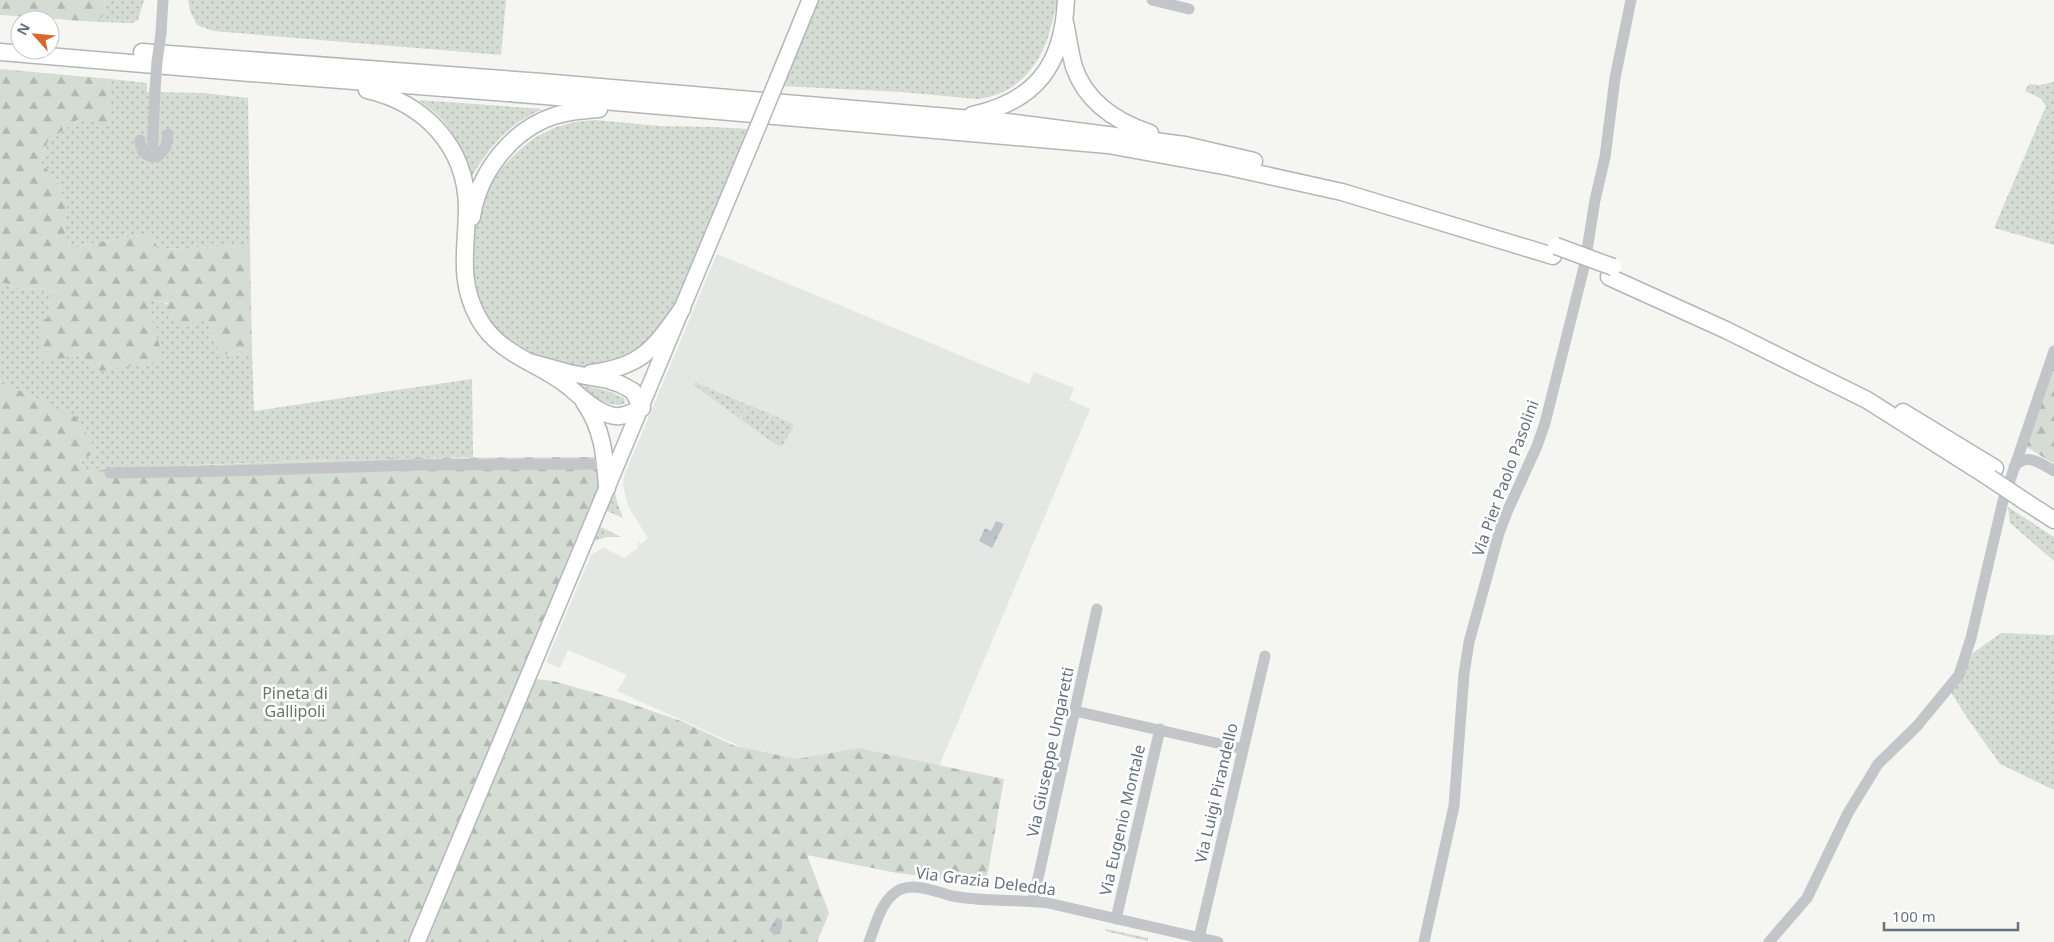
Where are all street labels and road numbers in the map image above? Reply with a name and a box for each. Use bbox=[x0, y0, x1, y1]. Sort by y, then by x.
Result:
street label: Via Pier Paolo Pasolini bbox=[1466, 397, 1544, 559]
street label: Via Giuseppe Ungaretti bbox=[1021, 665, 1079, 839]
street label: Via Luigi Pirandello bbox=[1189, 721, 1243, 865]
street label: Via Eugenio Montale bbox=[1094, 742, 1150, 898]
street label: Via Grazia Deledda bbox=[915, 861, 1057, 901]

